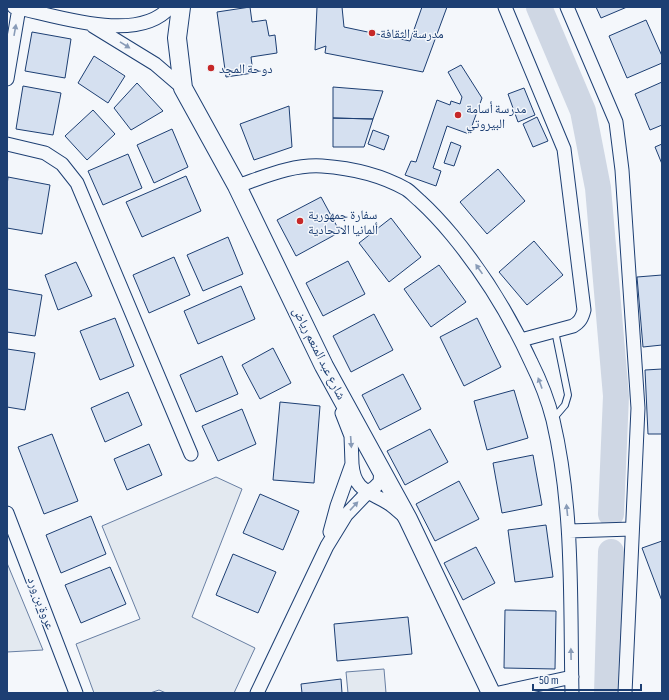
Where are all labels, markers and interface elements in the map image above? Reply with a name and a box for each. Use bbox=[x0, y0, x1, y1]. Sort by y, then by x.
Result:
one-way arrow bbox=[12, 24, 18, 36]
place label: مدرسة الثقافة bbox=[380, 26, 444, 42]
marker: مدرسة الثقافة bbox=[367, 28, 377, 38]
one-way arrow bbox=[120, 41, 130, 49]
place label: دوحة المجد bbox=[219, 61, 273, 77]
marker: دوحة المجد bbox=[206, 63, 216, 73]
place label: مدرسة أسامة البيروتي bbox=[466, 101, 526, 134]
marker: مدرسة أسامة البيروتي bbox=[453, 110, 463, 120]
place label: سفارة جمهورية ألمانيا الاتحادية bbox=[308, 207, 378, 238]
marker: سفارة جمهورية ألمانيا الاتحادية bbox=[295, 216, 305, 226]
one-way arrow bbox=[475, 264, 483, 275]
street label: شارع عبد المنعم رياض bbox=[288, 305, 349, 403]
one-way arrow bbox=[537, 377, 543, 389]
one-way arrow bbox=[347, 436, 354, 448]
one-way arrow bbox=[349, 501, 359, 511]
one-way arrow bbox=[564, 504, 570, 516]
street label: عروة بن ورد bbox=[24, 575, 59, 632]
one-way arrow bbox=[568, 647, 574, 660]
scale bar bbox=[533, 666, 641, 692]
text: 50 m bbox=[539, 673, 559, 688]

